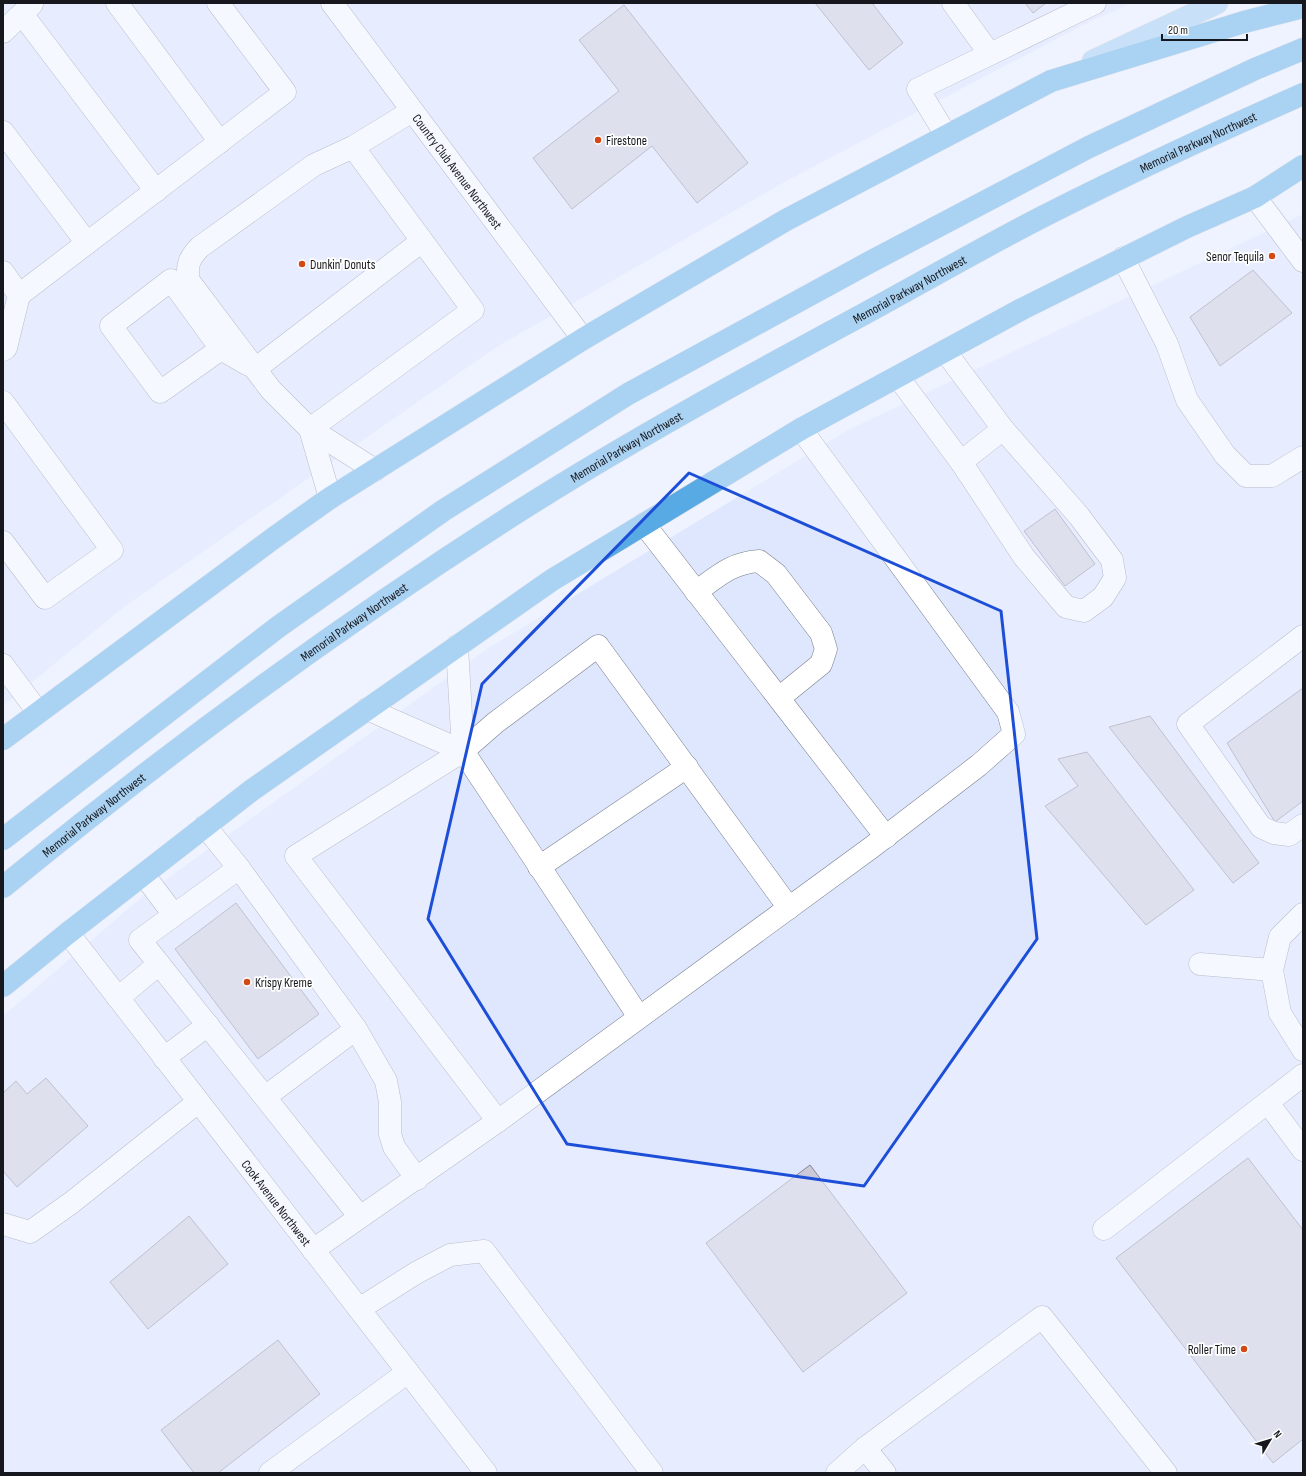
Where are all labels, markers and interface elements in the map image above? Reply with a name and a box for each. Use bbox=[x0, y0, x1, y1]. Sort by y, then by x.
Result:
scale bar bbox=[1162, 16, 1247, 42]
text: 20 m bbox=[1168, 23, 1188, 38]
street label: Memorial Parkway Northwest bbox=[1137, 109, 1259, 177]
street label: Country Club Avenue Northwest bbox=[409, 111, 505, 233]
place label: Firestone bbox=[606, 133, 647, 149]
marker: Firestone bbox=[593, 135, 603, 145]
place label: Senor Tequila bbox=[1206, 249, 1264, 265]
marker: Senor Tequila bbox=[1267, 251, 1277, 261]
street label: Memorial Parkway Northwest bbox=[850, 252, 969, 328]
place label: Dunkin' Donuts bbox=[310, 257, 376, 273]
marker: Dunkin' Donuts bbox=[297, 259, 307, 269]
street label: Memorial Parkway Northwest bbox=[568, 408, 686, 486]
street label: Memorial Parkway Northwest bbox=[298, 580, 411, 665]
street label: Memorial Parkway Northwest bbox=[39, 770, 149, 861]
place label: Krispy Kreme bbox=[255, 975, 312, 991]
marker: Krispy Kreme bbox=[242, 977, 252, 987]
street label: Cook Avenue Northwest bbox=[238, 1157, 314, 1250]
place label: Roller Time bbox=[1188, 1342, 1236, 1358]
marker: Roller Time bbox=[1239, 1344, 1249, 1354]
north arrow bbox=[1250, 1420, 1290, 1460]
text: N bbox=[1271, 1428, 1284, 1441]

